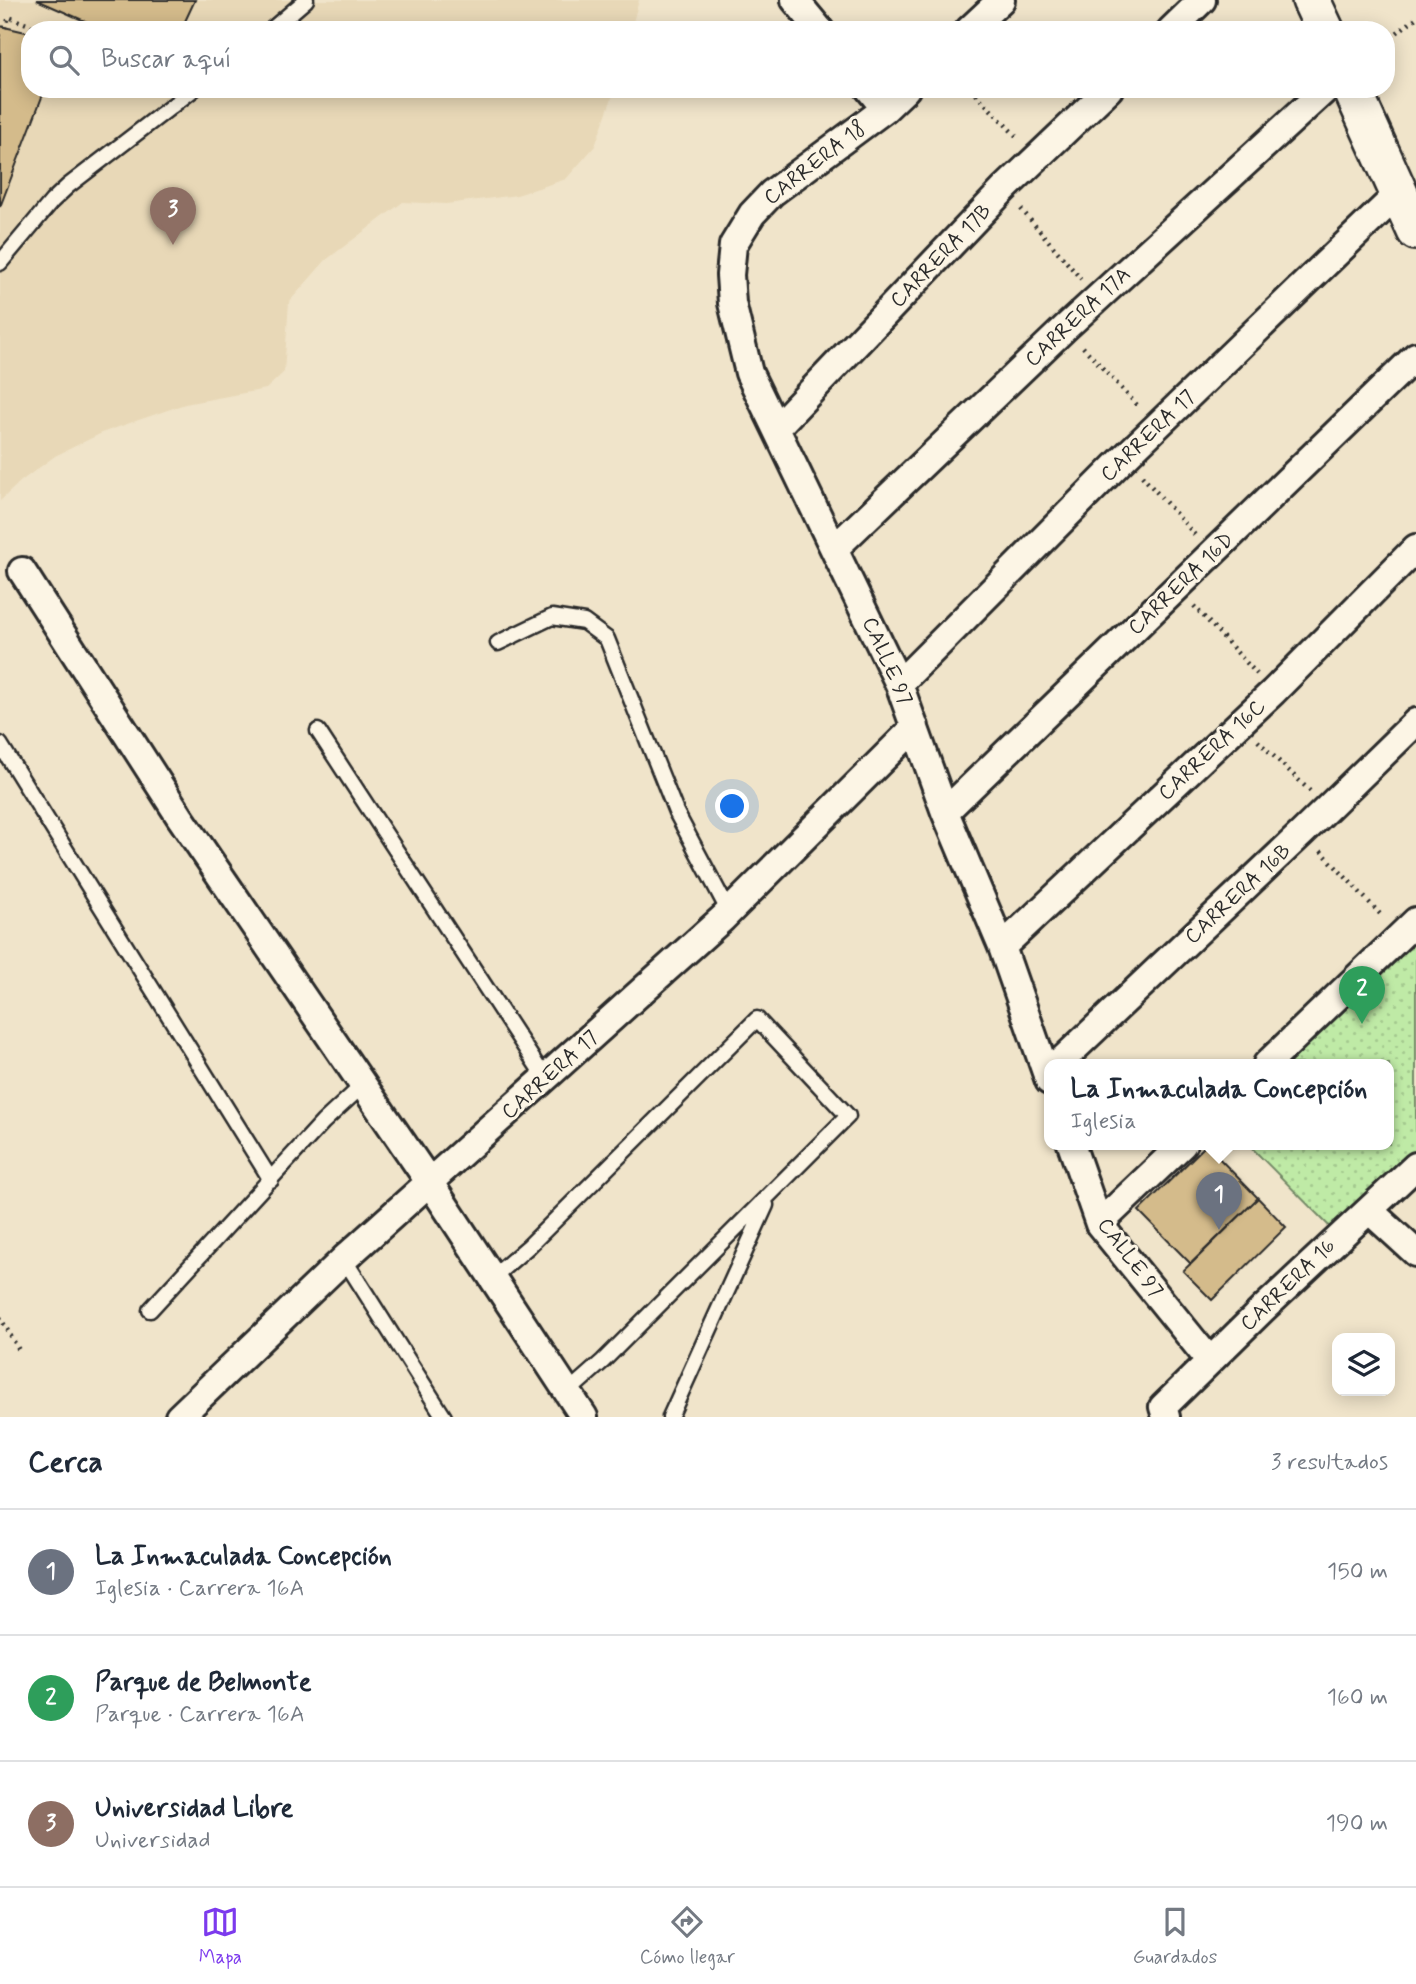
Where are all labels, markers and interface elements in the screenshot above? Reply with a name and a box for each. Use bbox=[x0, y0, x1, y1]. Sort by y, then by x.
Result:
search box bbox=[21, 21, 1395, 98]
icon: search bbox=[45, 41, 83, 79]
text: Buscar aquí bbox=[101, 43, 232, 77]
street label: CARRERA 18 bbox=[758, 114, 872, 212]
pin: 3 bbox=[150, 187, 196, 245]
street label: CARRERA 17B bbox=[884, 198, 998, 314]
street label: CARRERA 17A bbox=[1019, 261, 1137, 373]
street label: CARRERA 17 bbox=[1095, 384, 1201, 488]
street label: CARRERA 16D bbox=[1122, 526, 1240, 642]
street label: CALLE 97 bbox=[855, 613, 919, 709]
street label: CARRERA 16C bbox=[1152, 693, 1272, 807]
your location bbox=[715, 789, 749, 823]
street label: CARRERA 16B bbox=[1179, 837, 1297, 951]
pin: 2 bbox=[1339, 966, 1385, 1024]
street label: CARRERA 17 bbox=[496, 1024, 604, 1126]
popup bbox=[1044, 1059, 1394, 1150]
text: La Inmaculada Concepción bbox=[1071, 1073, 1367, 1107]
text: Iglesia bbox=[1071, 1107, 1136, 1137]
pin: 1 bbox=[1196, 1172, 1242, 1230]
street label: CALLE 97 bbox=[1091, 1212, 1169, 1304]
street label: CARRERA 16 bbox=[1234, 1232, 1342, 1338]
map controls bbox=[1332, 1333, 1395, 1396]
button: layers bbox=[1332, 1333, 1395, 1396]
text: Cerca bbox=[28, 1443, 103, 1482]
text: 3 resultados bbox=[1271, 1448, 1388, 1478]
text: La Inmaculada Concepción bbox=[95, 1540, 392, 1574]
text: 1 bbox=[46, 1557, 56, 1587]
text: 150 m bbox=[1327, 1557, 1388, 1587]
text: Iglesia · Carrera 16A bbox=[95, 1574, 304, 1604]
text: Parque de Belmonte bbox=[95, 1666, 312, 1700]
text: 2 bbox=[45, 1683, 57, 1713]
text: 160 m bbox=[1327, 1683, 1388, 1713]
text: Parque · Carrera 16A bbox=[95, 1700, 305, 1730]
text: Universidad Libre bbox=[95, 1792, 293, 1826]
text: 3 bbox=[46, 1809, 56, 1839]
text: 190 m bbox=[1326, 1809, 1388, 1839]
text: Universidad bbox=[95, 1826, 210, 1856]
tab: Mapa bbox=[199, 1903, 242, 1970]
tab: Cómo llegar bbox=[640, 1903, 735, 1970]
tab: Guardados bbox=[1133, 1903, 1217, 1970]

